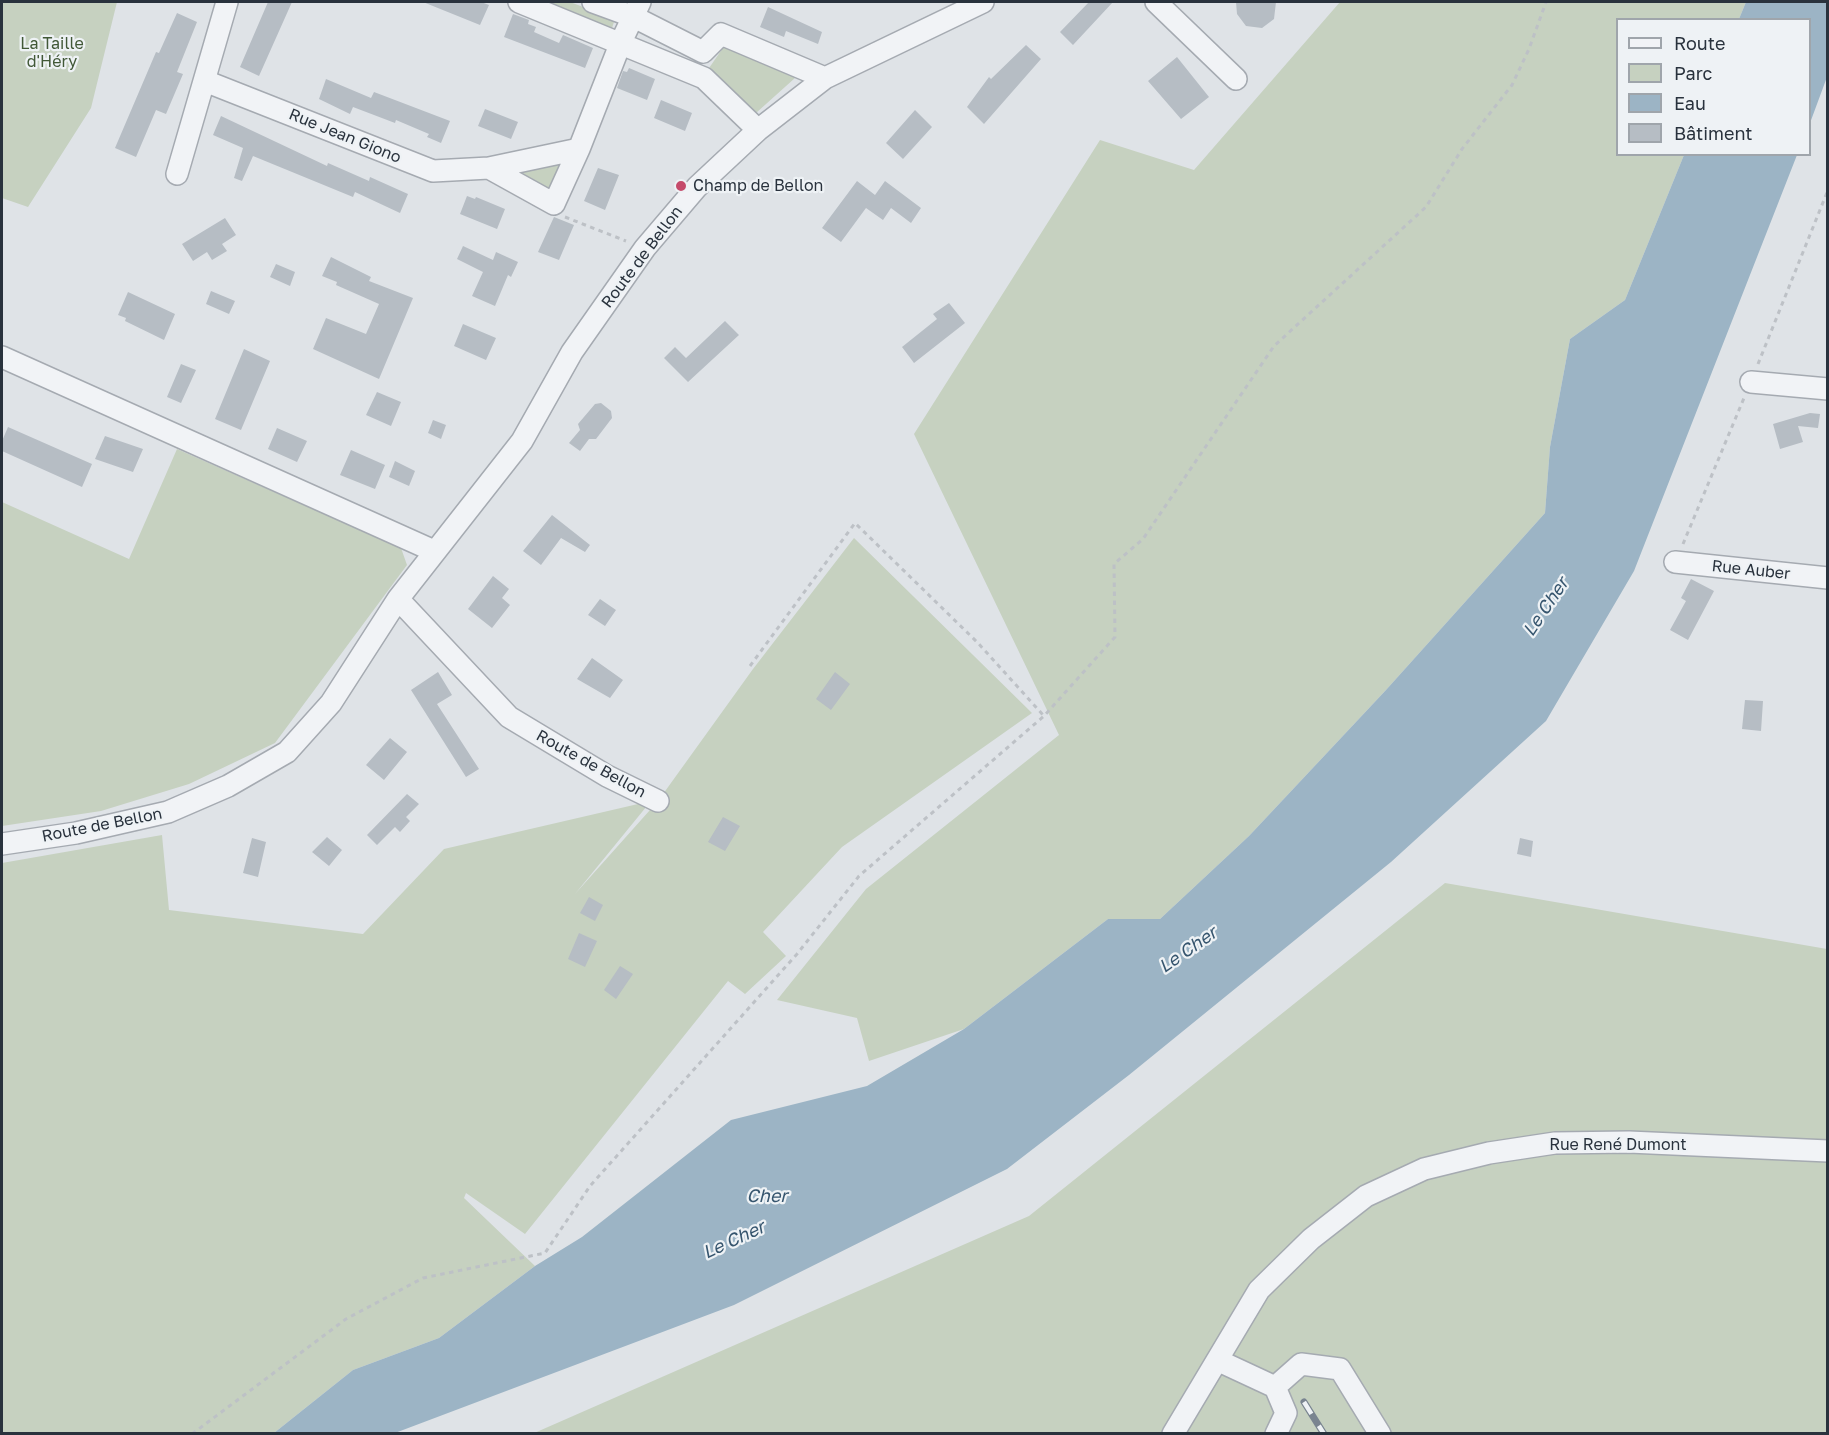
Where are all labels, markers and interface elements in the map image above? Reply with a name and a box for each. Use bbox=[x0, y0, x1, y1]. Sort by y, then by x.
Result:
legend bbox=[1616, 18, 1811, 156]
text: Route bbox=[1674, 32, 1725, 54]
park label: La Taille d'Héry bbox=[20, 34, 84, 72]
text: Parc bbox=[1674, 62, 1712, 84]
text: Eau bbox=[1674, 92, 1706, 114]
street label: Rue Jean Giono bbox=[286, 105, 404, 167]
text: Bâtiment bbox=[1674, 122, 1753, 144]
place label: Champ de Bellon bbox=[693, 176, 823, 196]
marker: Champ de Bellon bbox=[674, 179, 688, 193]
street label: Route de Bellon bbox=[598, 202, 686, 312]
street label: Rue Auber bbox=[1711, 556, 1791, 584]
water label: Le Cher bbox=[1519, 574, 1573, 640]
street label: Route de Bellon bbox=[533, 726, 649, 802]
street label: Route de Bellon bbox=[40, 804, 164, 846]
water label: Le Cher bbox=[1155, 922, 1221, 978]
street label: Rue René Dumont bbox=[1549, 1135, 1687, 1155]
water label: Cher bbox=[747, 1185, 787, 1207]
water label: Le Cher bbox=[700, 1216, 768, 1264]

